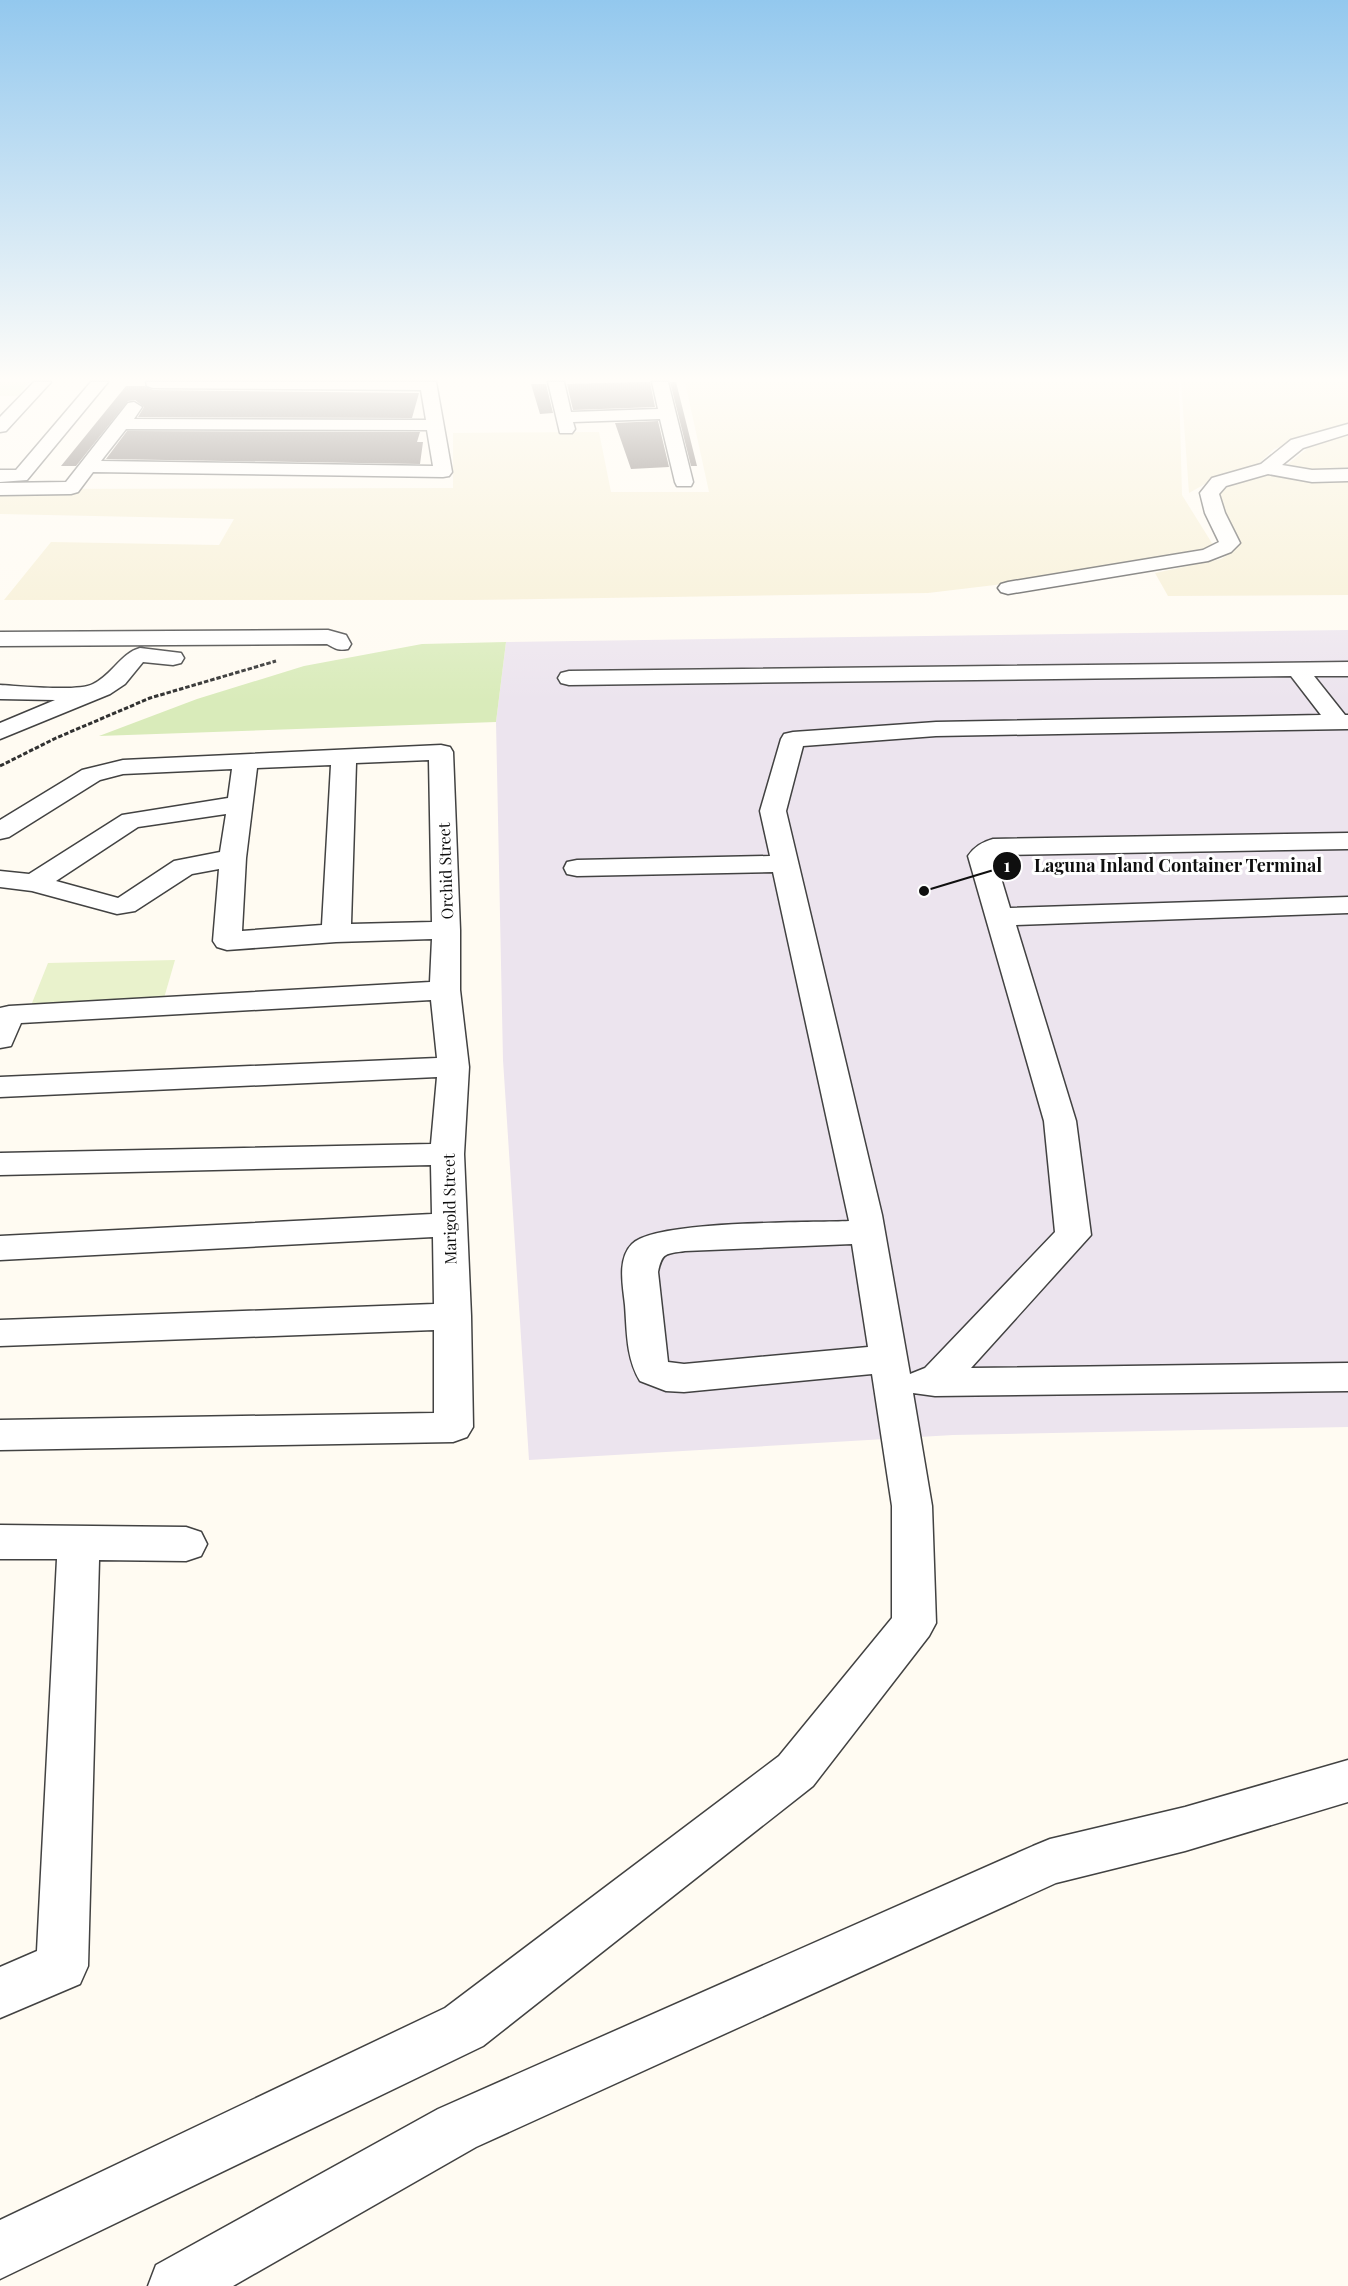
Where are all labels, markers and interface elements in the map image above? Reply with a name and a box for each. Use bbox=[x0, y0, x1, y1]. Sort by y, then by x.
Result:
street label: Orchid Street bbox=[433, 822, 457, 920]
callout: Laguna Inland Container Terminal bbox=[992, 848, 1335, 884]
text: 1 bbox=[1004, 853, 1011, 877]
text: Laguna Inland Container Terminal bbox=[1034, 853, 1322, 877]
street label: Marigold Street bbox=[438, 1153, 460, 1265]

